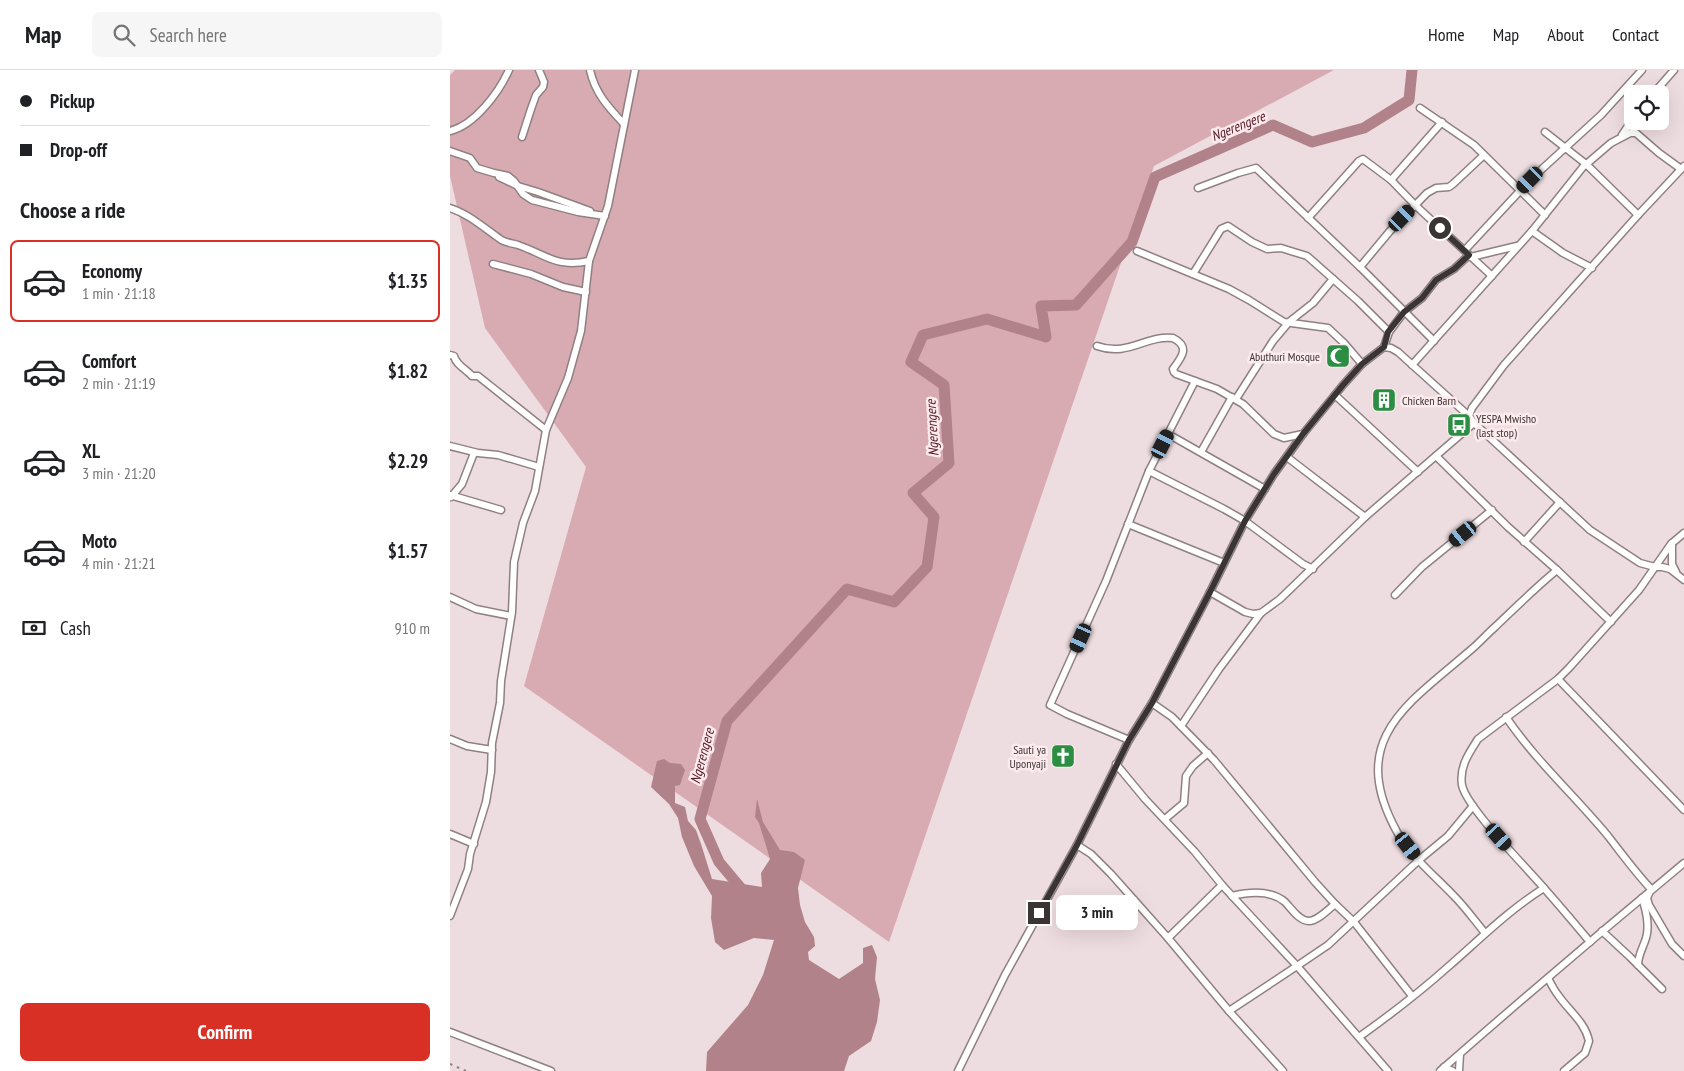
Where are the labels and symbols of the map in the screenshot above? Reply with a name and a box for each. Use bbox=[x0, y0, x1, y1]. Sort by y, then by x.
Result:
water label: Ngerengere bbox=[1208, 107, 1269, 145]
car bbox=[1514, 164, 1545, 196]
car bbox=[1386, 202, 1417, 234]
route start bbox=[1429, 217, 1451, 239]
mosque icon: Abuthuri Mosque bbox=[1325, 343, 1351, 369]
place label: Abuthuri Mosque bbox=[1249, 349, 1320, 364]
building icon: Chicken Barn bbox=[1371, 387, 1397, 413]
place label: Chicken Barn bbox=[1402, 393, 1456, 408]
water label: Ngerengere bbox=[921, 398, 942, 457]
place label: YESPA Mwisho (last stop) bbox=[1476, 411, 1536, 440]
bus stop icon: YESPA Mwisho (last stop) bbox=[1446, 412, 1472, 438]
car bbox=[1149, 427, 1176, 461]
car bbox=[1446, 519, 1479, 549]
car bbox=[1068, 621, 1093, 655]
water label: Ngerengere bbox=[686, 725, 718, 786]
place label: Sauti ya Uponyaji bbox=[1010, 742, 1046, 771]
church icon: Sauti ya Uponyaji bbox=[1050, 743, 1076, 769]
car bbox=[1483, 821, 1514, 853]
car bbox=[1392, 830, 1423, 862]
callout: 3 min bbox=[1056, 896, 1139, 930]
route end bbox=[1028, 902, 1050, 924]

